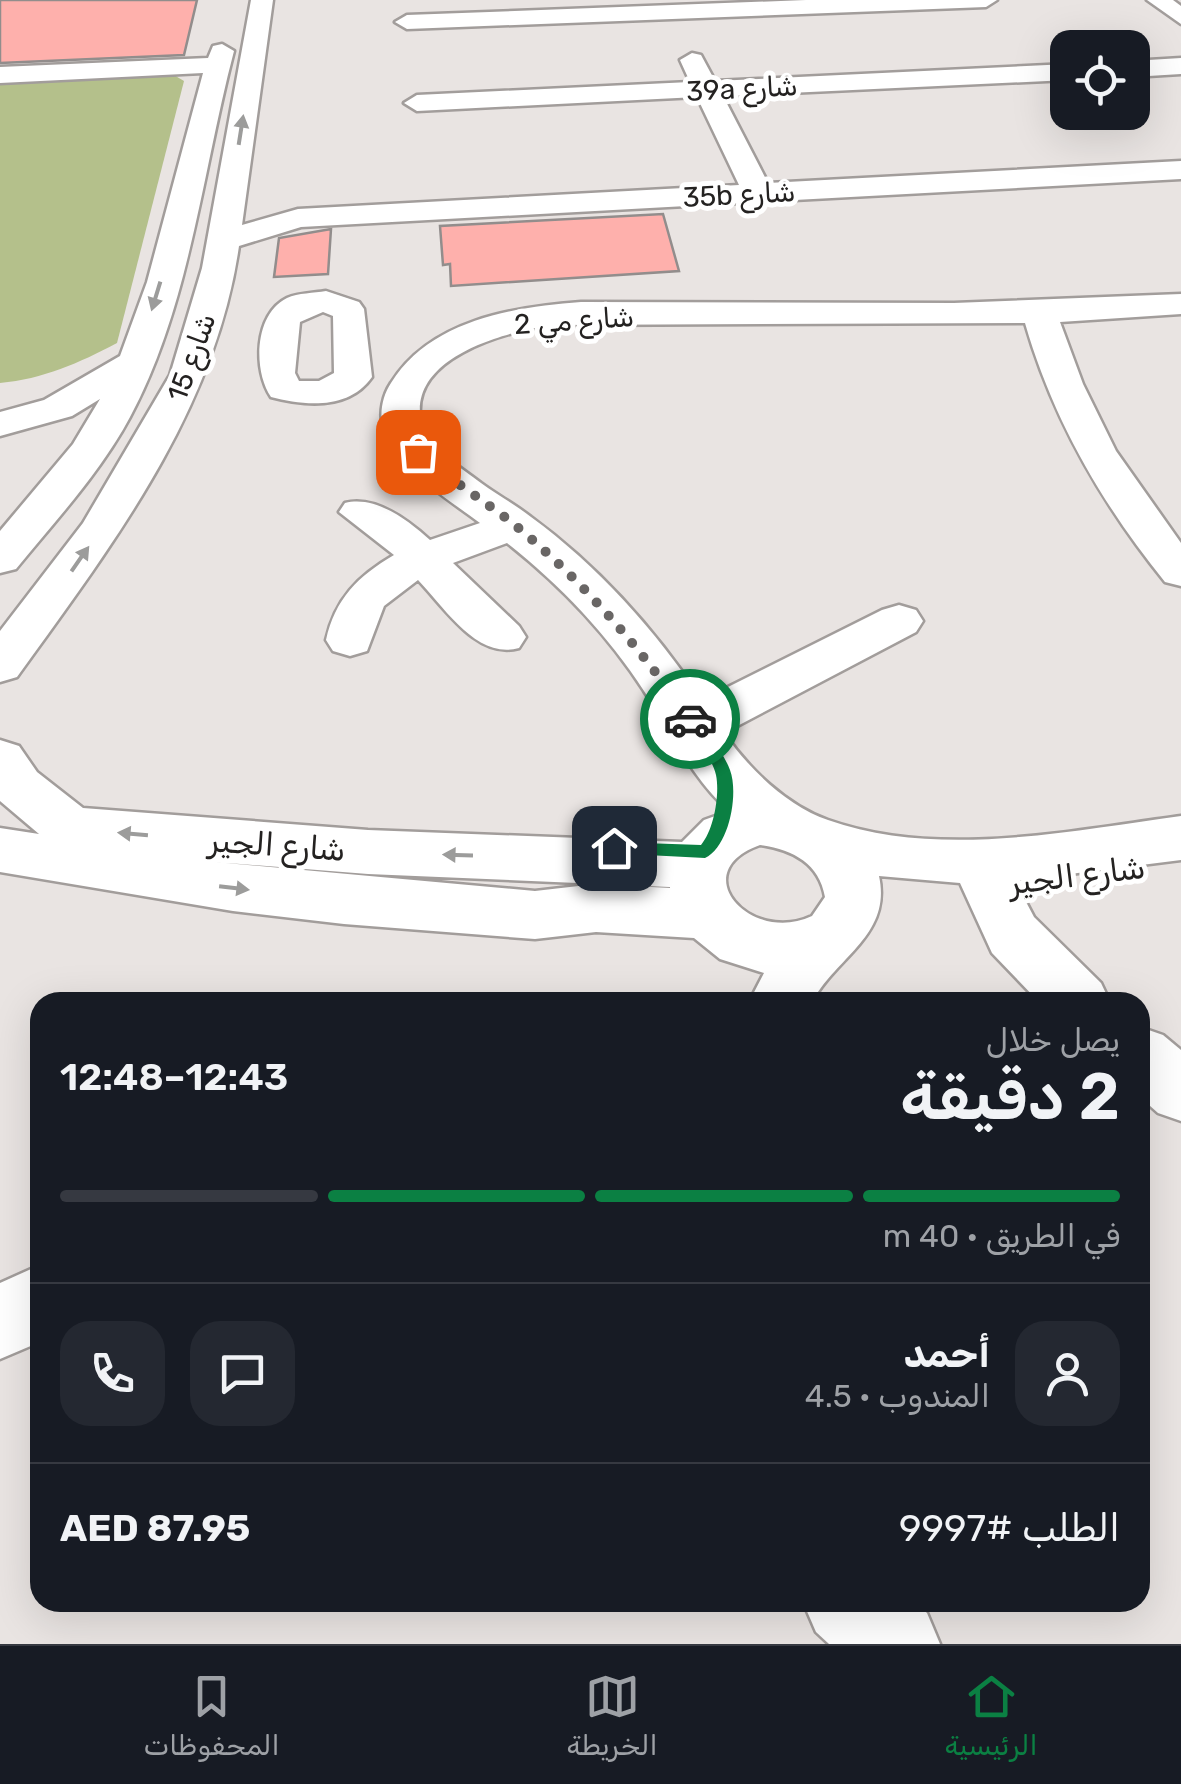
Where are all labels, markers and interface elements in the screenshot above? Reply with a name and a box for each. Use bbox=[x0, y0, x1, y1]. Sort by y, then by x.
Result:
map controls bbox=[1050, 30, 1150, 130]
button: locate bbox=[1050, 30, 1150, 130]
street label: 39a شارع bbox=[685, 69, 799, 111]
one-way arrow bbox=[234, 114, 249, 146]
street label: 35b شارع bbox=[682, 175, 796, 217]
one-way arrow bbox=[148, 282, 163, 312]
street label: شارع مي 2 bbox=[513, 300, 636, 346]
street label: شارع 15 bbox=[160, 309, 225, 407]
pin bbox=[376, 410, 461, 495]
icon: bag bbox=[391, 425, 446, 480]
one-way arrow bbox=[70, 546, 89, 572]
courier bbox=[640, 669, 740, 769]
icon: car bbox=[663, 692, 718, 747]
pin bbox=[572, 806, 657, 891]
street label: شارع الجير bbox=[205, 821, 347, 872]
icon: home bbox=[587, 821, 642, 876]
one-way arrow bbox=[117, 826, 149, 842]
one-way arrow bbox=[441, 847, 473, 863]
street label: شارع الجير bbox=[1005, 848, 1148, 905]
one-way arrow bbox=[219, 880, 251, 896]
text: يصل خلال bbox=[986, 1021, 1120, 1059]
text: 12:43–12:48 bbox=[60, 1054, 288, 1100]
text: 2 دقيقة bbox=[900, 1058, 1120, 1135]
text: في الطريق · 40 m bbox=[883, 1217, 1120, 1255]
button: phone bbox=[60, 1321, 165, 1426]
button: chat bbox=[190, 1321, 295, 1426]
button: person bbox=[1015, 1321, 1120, 1426]
text: أحمد bbox=[903, 1331, 990, 1377]
text: المندوب · 4.5 bbox=[805, 1377, 990, 1415]
text: AED 87.95 bbox=[60, 1505, 250, 1551]
text: الطلب #9997 bbox=[899, 1505, 1120, 1551]
tab: المحفوظات bbox=[143, 1669, 280, 1762]
tab: الخريطة bbox=[566, 1669, 658, 1762]
tab: الرئيسية bbox=[944, 1669, 1038, 1762]

